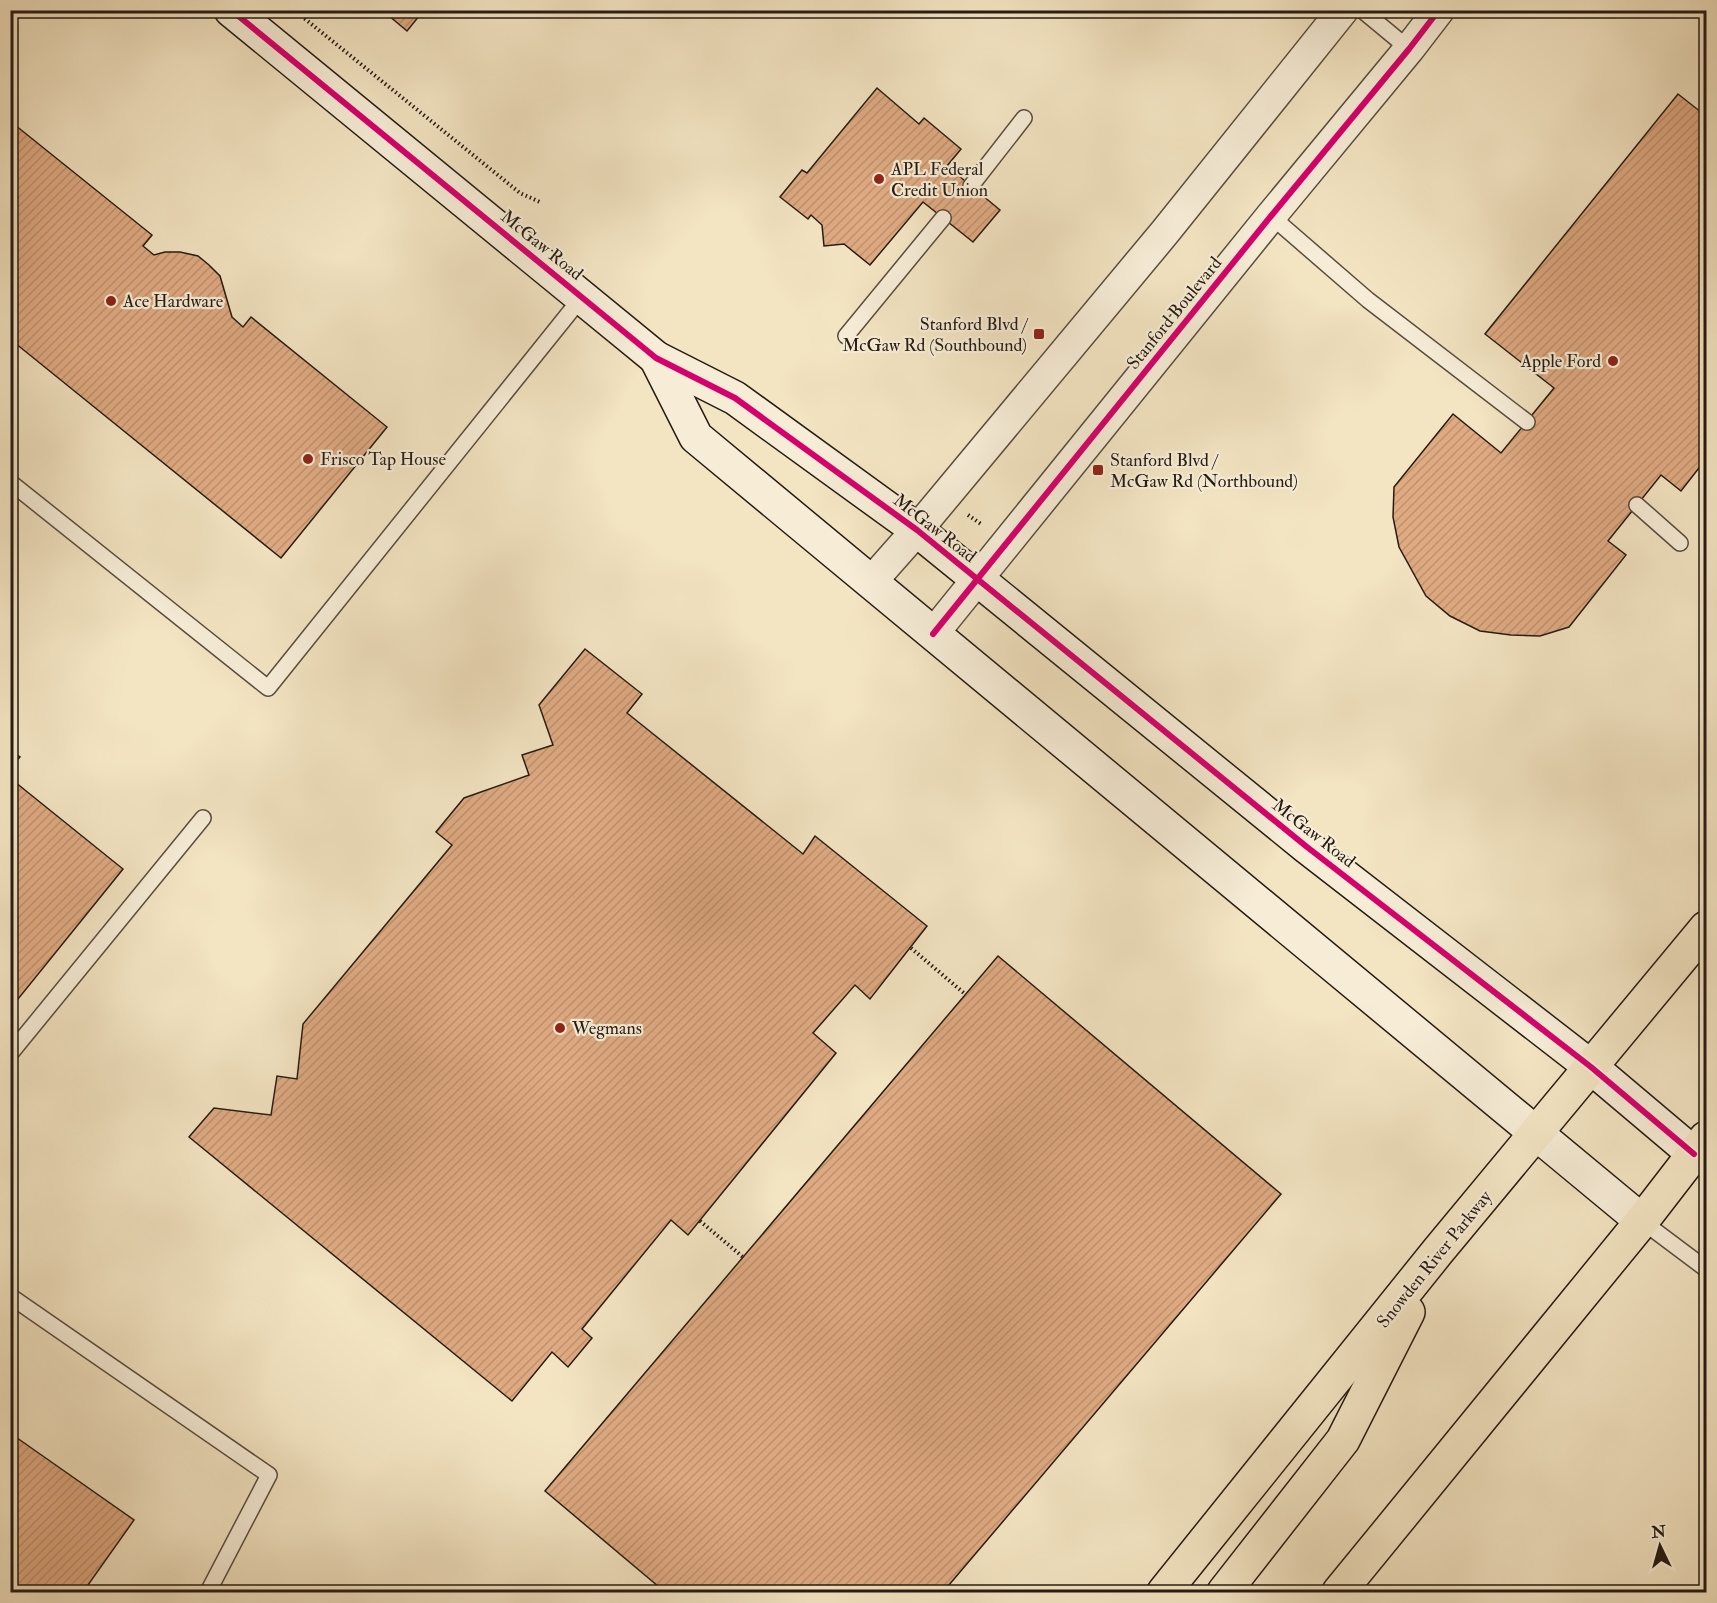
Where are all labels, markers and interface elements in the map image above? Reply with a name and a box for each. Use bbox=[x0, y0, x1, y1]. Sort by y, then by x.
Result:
place label: APL Federal Credit Union bbox=[890, 158, 988, 202]
marker: APL Federal Credit Union bbox=[872, 172, 886, 186]
street label: McGaw Road bbox=[496, 205, 588, 286]
street label: Stanford Boulevard bbox=[1122, 252, 1227, 374]
place label: Ace Hardware bbox=[122, 290, 224, 313]
marker: Ace Hardware bbox=[104, 294, 118, 308]
place label: Stanford Blvd / McGaw Rd (Southbound) bbox=[842, 313, 1029, 357]
marker: Stanford Blvd / McGaw Rd (Southbound) bbox=[1032, 327, 1046, 341]
place label: Apple Ford bbox=[1520, 350, 1601, 373]
marker: Apple Ford bbox=[1606, 354, 1620, 368]
place label: Frisco Tap House bbox=[320, 448, 446, 471]
place label: Stanford Blvd / McGaw Rd (Northbound) bbox=[1110, 449, 1298, 493]
marker: Frisco Tap House bbox=[301, 452, 315, 466]
marker: Stanford Blvd / McGaw Rd (Northbound) bbox=[1091, 463, 1105, 477]
street label: McGaw Road bbox=[889, 489, 981, 568]
street label: McGaw Road bbox=[1268, 794, 1360, 873]
place label: Wegmans bbox=[571, 1017, 642, 1040]
marker: Wegmans bbox=[553, 1021, 567, 1035]
street label: Snowden River Parkway bbox=[1372, 1185, 1498, 1333]
north arrow bbox=[1630, 1516, 1690, 1576]
text: N bbox=[1650, 1521, 1667, 1543]

